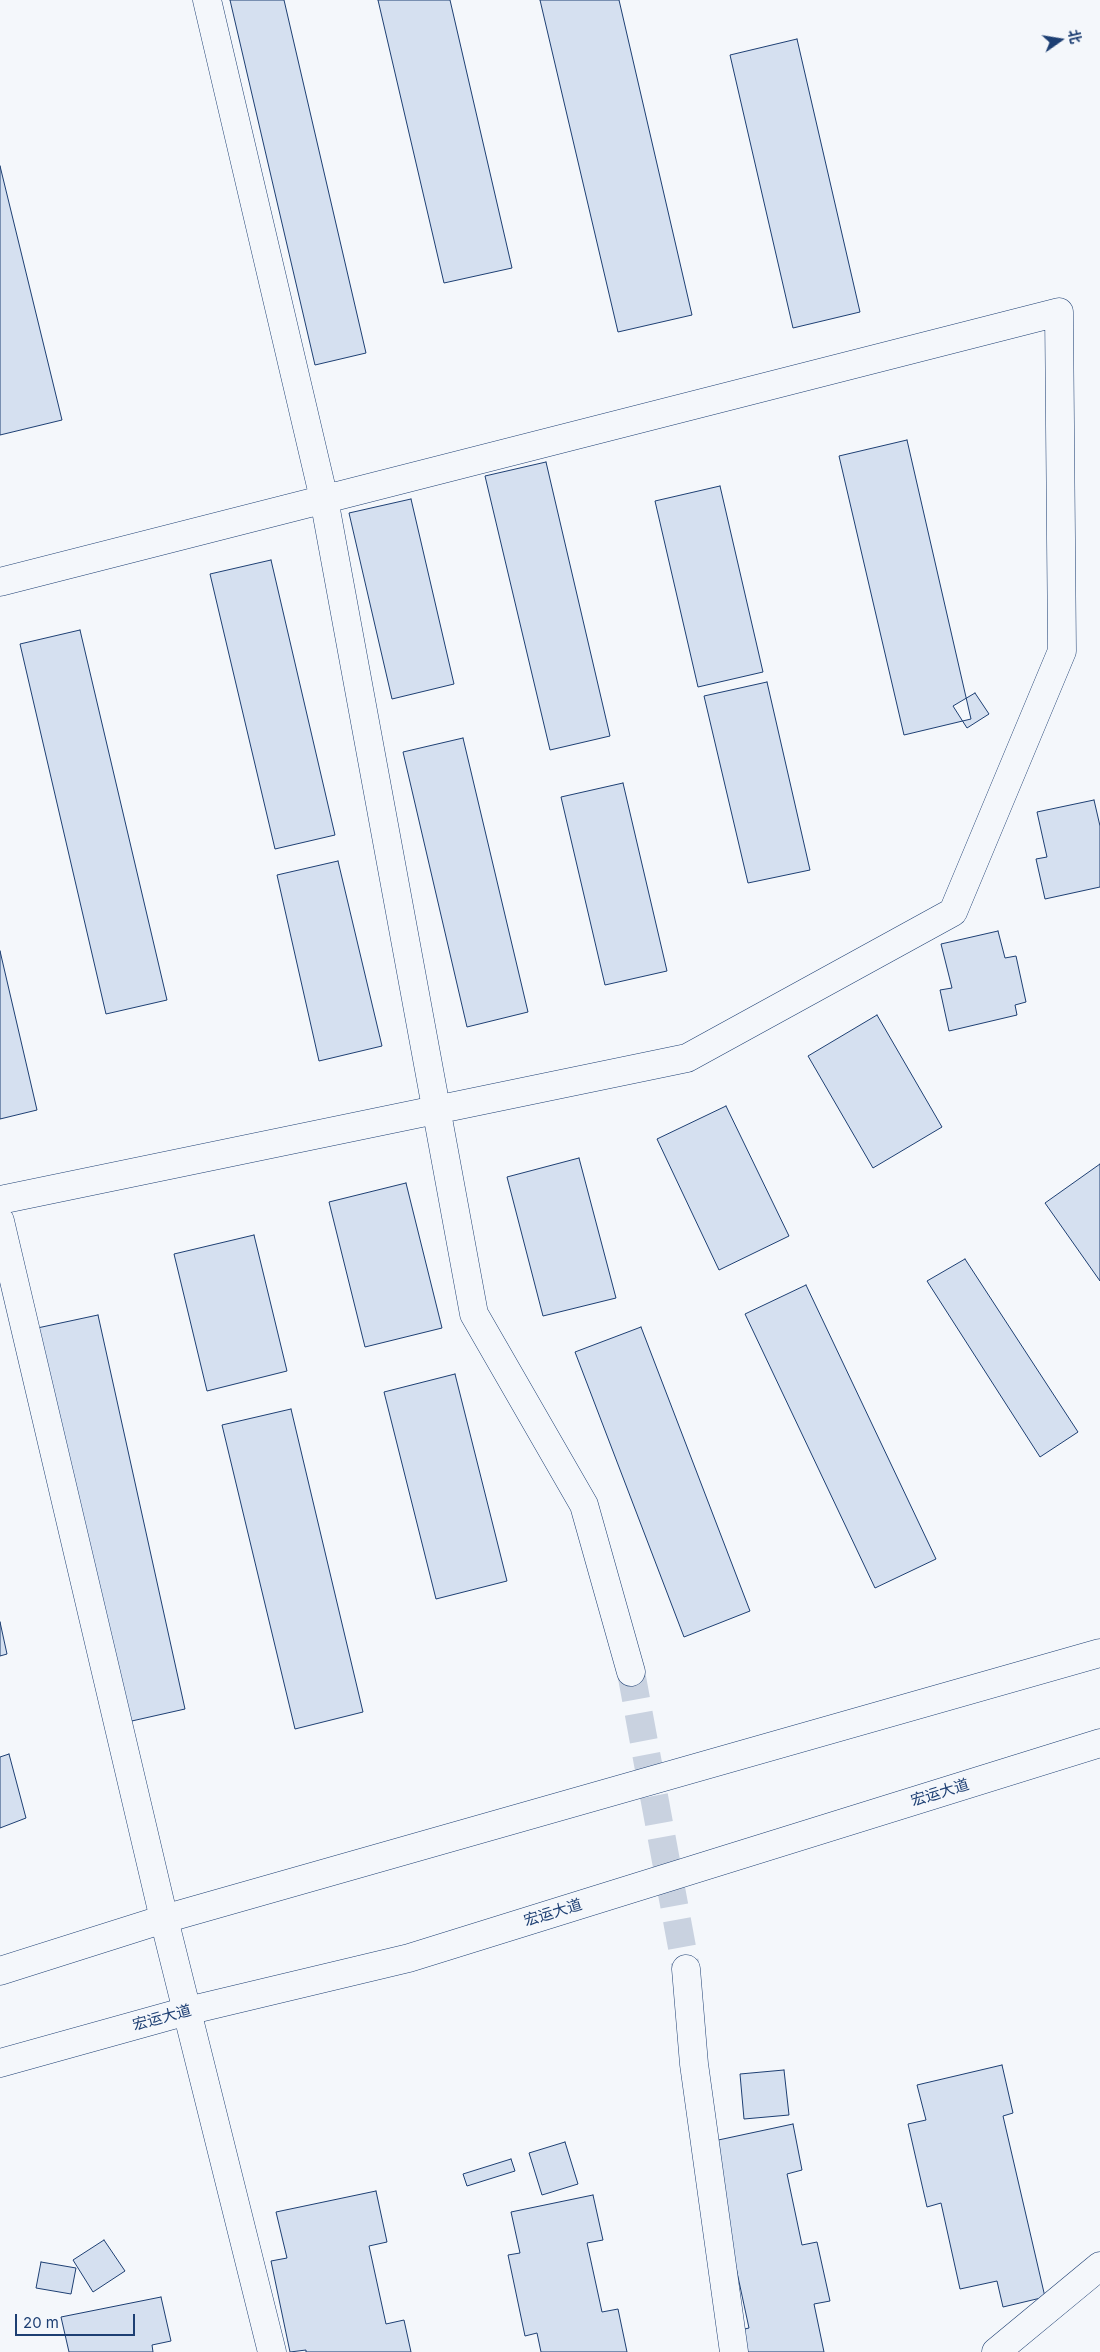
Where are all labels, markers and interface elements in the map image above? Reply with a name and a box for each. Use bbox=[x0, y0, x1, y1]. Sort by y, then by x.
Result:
north arrow bbox=[1035, 15, 1085, 65]
text: 北 bbox=[1065, 28, 1085, 45]
street label: 宏运大道 bbox=[909, 1776, 971, 1810]
street label: 宏运大道 bbox=[522, 1896, 584, 1930]
street label: 宏运大道 bbox=[131, 2002, 193, 2034]
scale bar bbox=[18, 2304, 138, 2336]
text: 20 m bbox=[23, 2313, 59, 2332]

